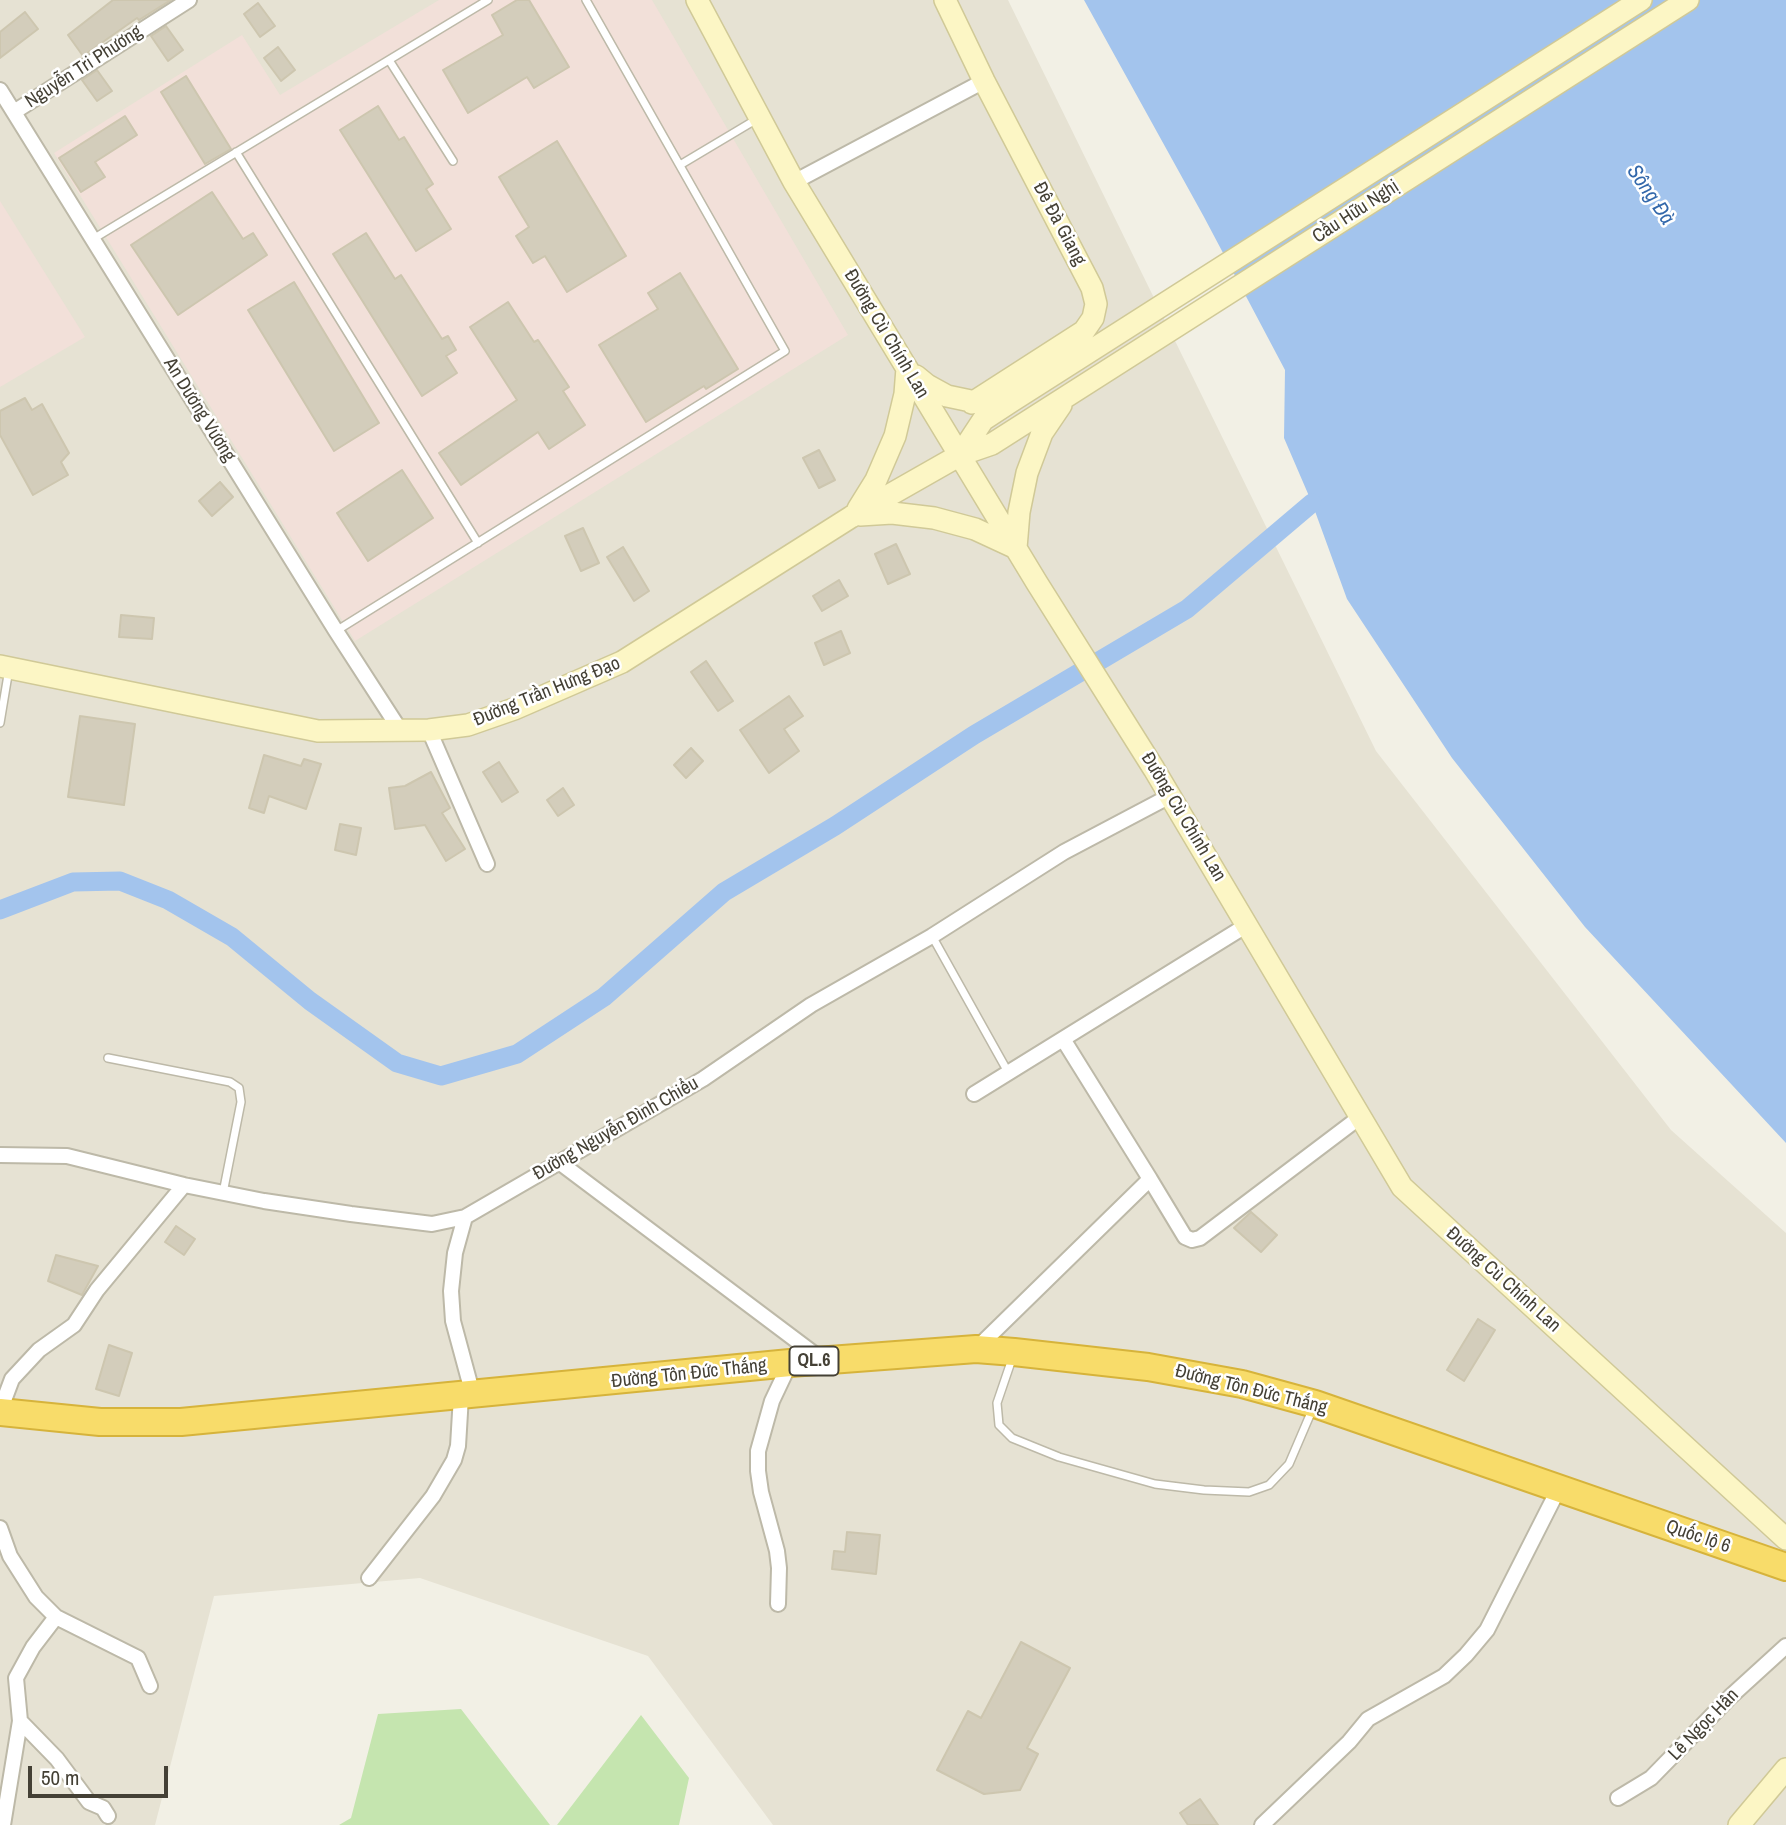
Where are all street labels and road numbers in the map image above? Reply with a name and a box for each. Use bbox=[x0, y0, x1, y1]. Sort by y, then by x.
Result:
street label: Nguyễn Tri Phương bbox=[21, 21, 147, 113]
street label: Cầu Hữu Nghị bbox=[1308, 176, 1404, 248]
street label: Đê Đà Giang bbox=[1028, 179, 1090, 269]
street label: Đường Cù Chính Lan bbox=[839, 265, 933, 403]
street label: An Dương Vương bbox=[158, 354, 240, 466]
street label: Đường Trần Hưng Đạo bbox=[470, 652, 624, 732]
street label: Đường Cù Chính Lan bbox=[1136, 748, 1230, 886]
street label: Đường Nguyễn Đình Chiểu bbox=[529, 1072, 703, 1186]
street label: Đường Cù Chính Lan bbox=[1441, 1223, 1565, 1337]
road number: QL.6 bbox=[790, 1346, 838, 1376]
street label: Đường Tôn Đức Thắng bbox=[610, 1355, 768, 1393]
street label: Đường Tôn Đức Thắng bbox=[1173, 1360, 1329, 1420]
street label: Quốc lộ 6 bbox=[1663, 1515, 1733, 1559]
street label: Lê Ngọc Hân bbox=[1664, 1684, 1744, 1766]

